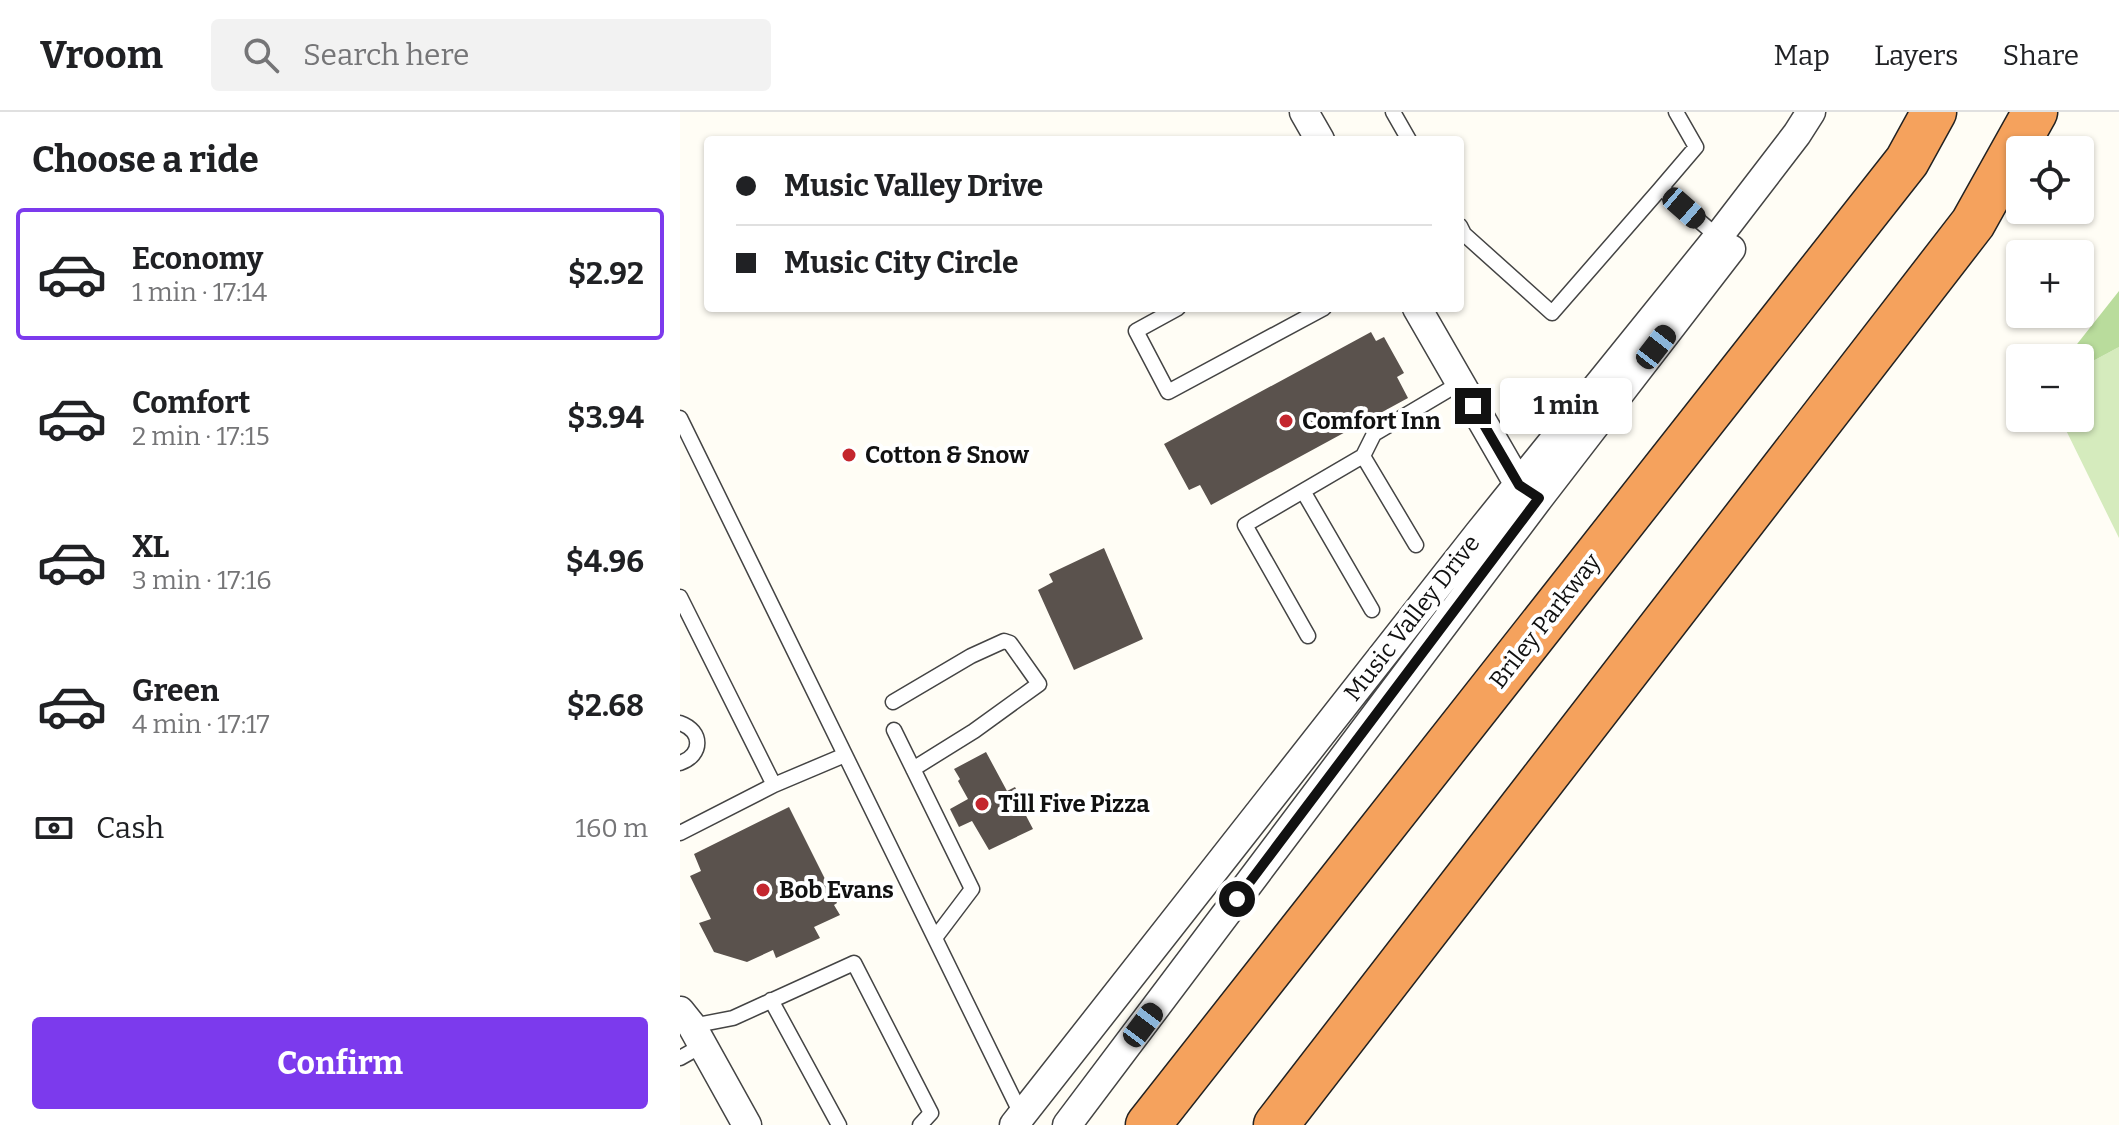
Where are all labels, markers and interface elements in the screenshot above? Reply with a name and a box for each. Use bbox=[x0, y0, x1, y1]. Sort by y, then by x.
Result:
search box bbox=[211, 19, 771, 91]
text: Vroom bbox=[40, 32, 163, 78]
icon: search bbox=[239, 33, 283, 77]
text: Search here bbox=[303, 37, 469, 73]
text: Map bbox=[1773, 39, 1830, 72]
text: Layers bbox=[1874, 39, 1958, 72]
text: Share bbox=[2002, 39, 2079, 72]
map controls bbox=[2006, 136, 2094, 432]
button: locate bbox=[2006, 136, 2094, 224]
text: Choose a ride bbox=[32, 138, 259, 182]
text: Music Valley Drive bbox=[784, 168, 1043, 204]
car bbox=[1658, 183, 1710, 233]
icon: car bbox=[36, 238, 108, 310]
button: + bbox=[2006, 240, 2094, 328]
text: Economy bbox=[132, 241, 263, 277]
text: Music City Circle bbox=[784, 245, 1019, 281]
text: $2.92 bbox=[568, 256, 644, 292]
text: 1 min · 17:14 bbox=[132, 277, 267, 308]
car bbox=[1632, 321, 1680, 373]
button: − bbox=[2006, 344, 2094, 432]
callout: 1 min bbox=[1501, 378, 1633, 434]
icon: car bbox=[36, 382, 108, 454]
text: Comfort bbox=[132, 385, 250, 421]
route end bbox=[1455, 388, 1491, 424]
text: 1 min bbox=[1533, 390, 1599, 421]
text: $3.94 bbox=[567, 400, 644, 436]
place label: Comfort Inn bbox=[1302, 407, 1441, 435]
marker: Comfort Inn bbox=[1277, 412, 1295, 430]
text: 2 min · 17:15 bbox=[132, 421, 270, 452]
place label: Cotton & Snow bbox=[865, 441, 1030, 469]
marker: Cotton & Snow bbox=[840, 446, 858, 464]
icon: car bbox=[36, 526, 108, 598]
text: XL bbox=[132, 529, 169, 565]
street label: Music Valley Drive bbox=[1339, 529, 1485, 707]
text: $4.96 bbox=[566, 544, 644, 580]
street label: Briley Parkway bbox=[1484, 548, 1607, 694]
text: 3 min · 17:16 bbox=[132, 565, 272, 596]
icon: car bbox=[36, 670, 108, 742]
text: Green bbox=[132, 673, 219, 709]
text: $2.68 bbox=[567, 688, 644, 724]
text: 4 min · 17:17 bbox=[132, 709, 269, 740]
place label: Till Five Pizza bbox=[998, 790, 1150, 818]
marker: Till Five Pizza bbox=[973, 795, 991, 813]
icon: cash bbox=[32, 806, 76, 850]
text: Cash bbox=[96, 810, 164, 846]
text: 160 m bbox=[576, 813, 648, 844]
place label: Bob Evans bbox=[779, 876, 894, 904]
marker: Bob Evans bbox=[754, 881, 772, 899]
route start bbox=[1219, 881, 1255, 917]
car bbox=[1119, 999, 1167, 1051]
button: Confirm bbox=[32, 1017, 648, 1109]

